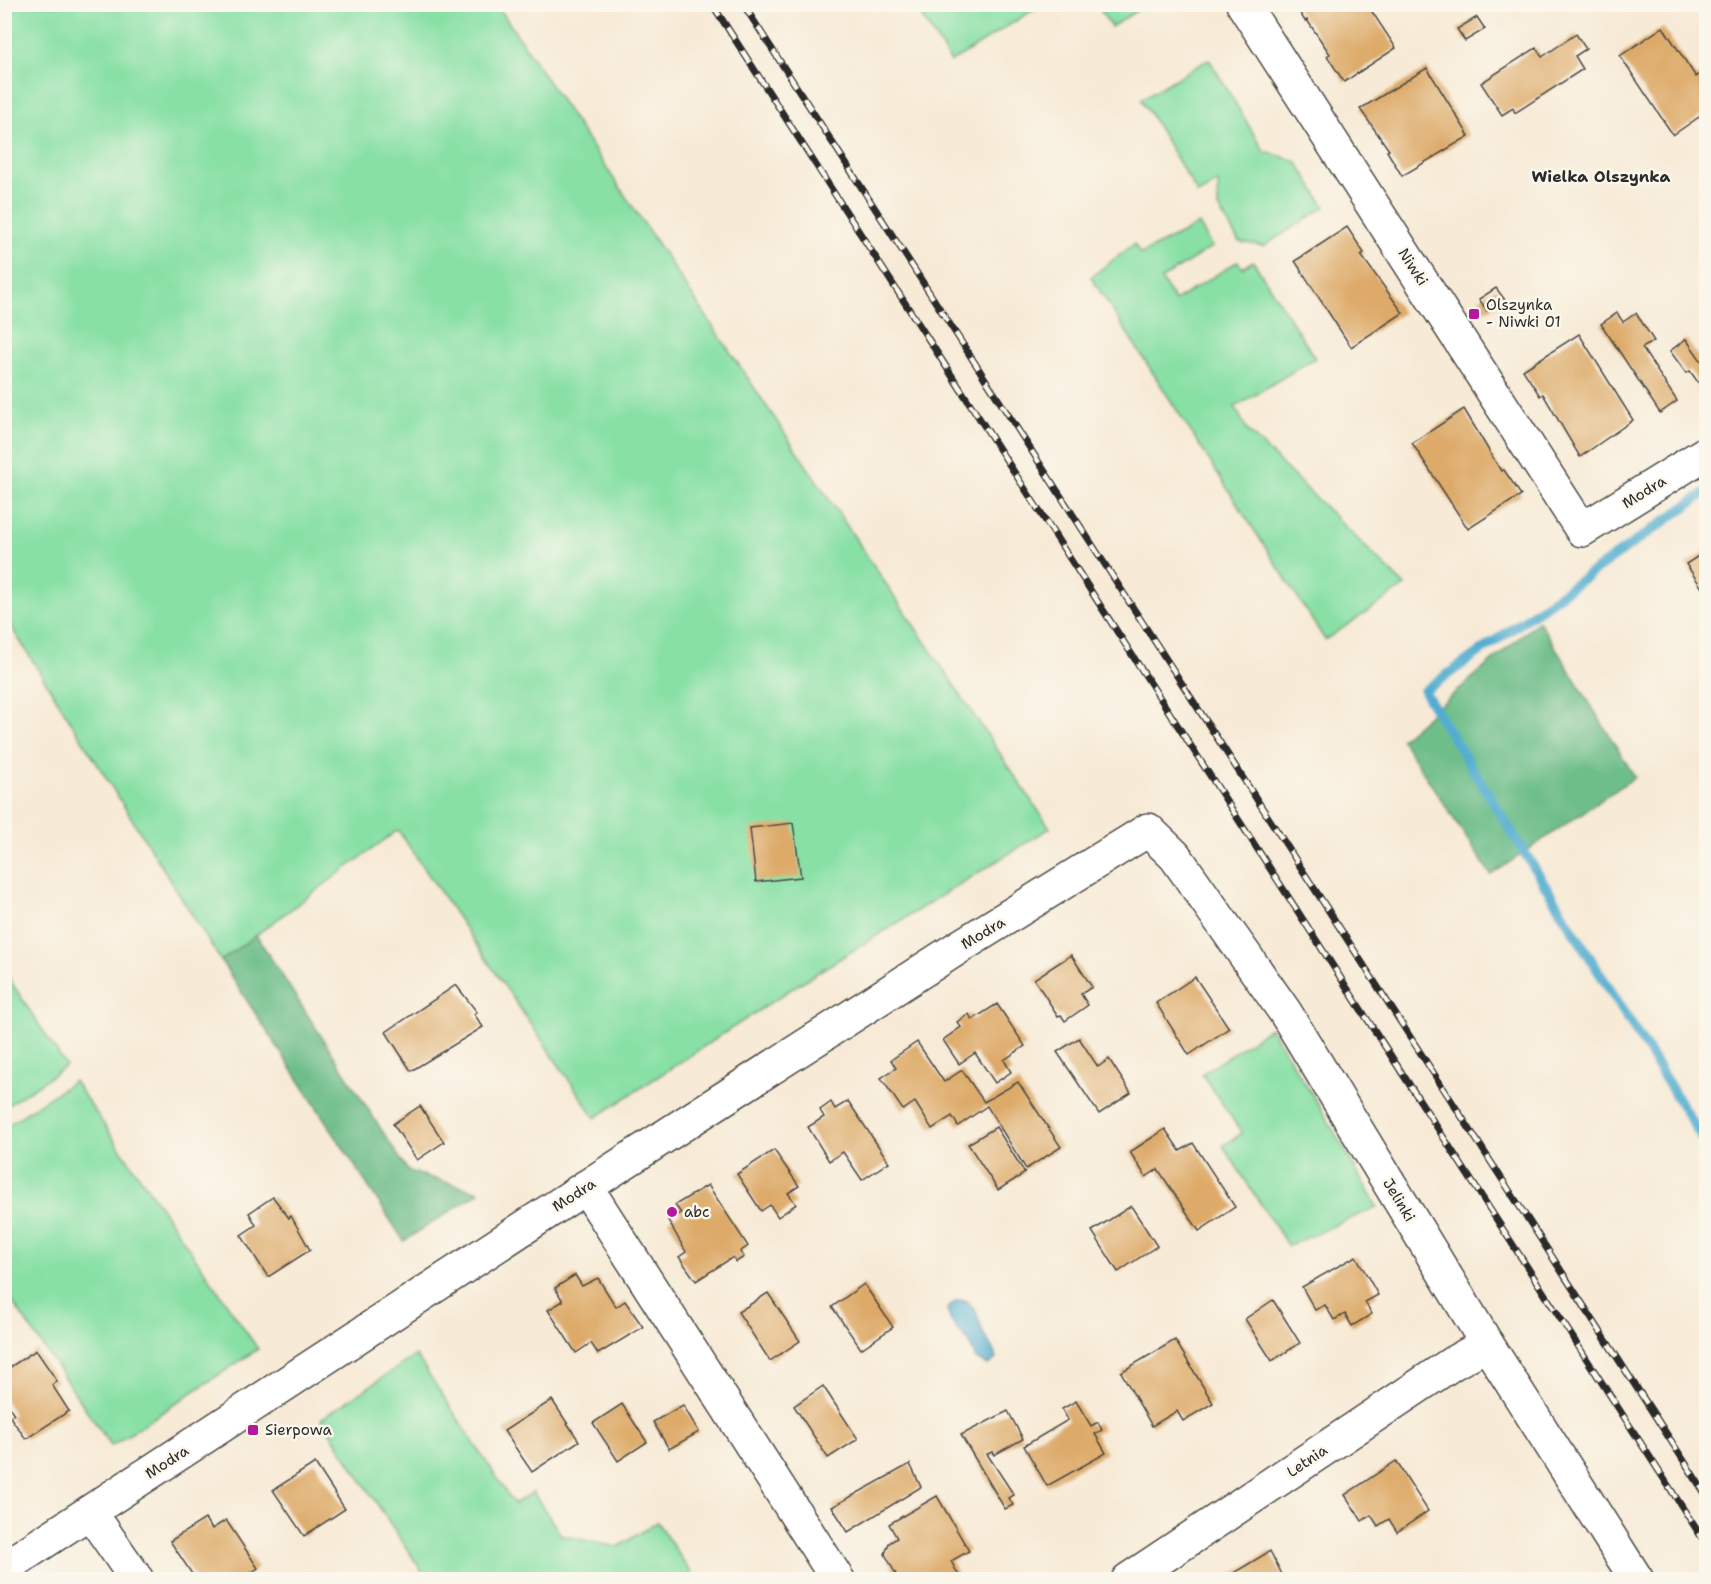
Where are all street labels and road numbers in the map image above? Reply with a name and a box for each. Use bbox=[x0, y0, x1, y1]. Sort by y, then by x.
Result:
street label: Niwki bbox=[1393, 244, 1433, 290]
street label: Modra bbox=[1618, 470, 1670, 513]
street label: Modra bbox=[957, 912, 1009, 954]
street label: Modra bbox=[548, 1173, 600, 1216]
street label: Jelinki bbox=[1378, 1175, 1420, 1225]
street label: Modra bbox=[141, 1440, 193, 1483]
street label: Letnia bbox=[1283, 1440, 1332, 1482]

